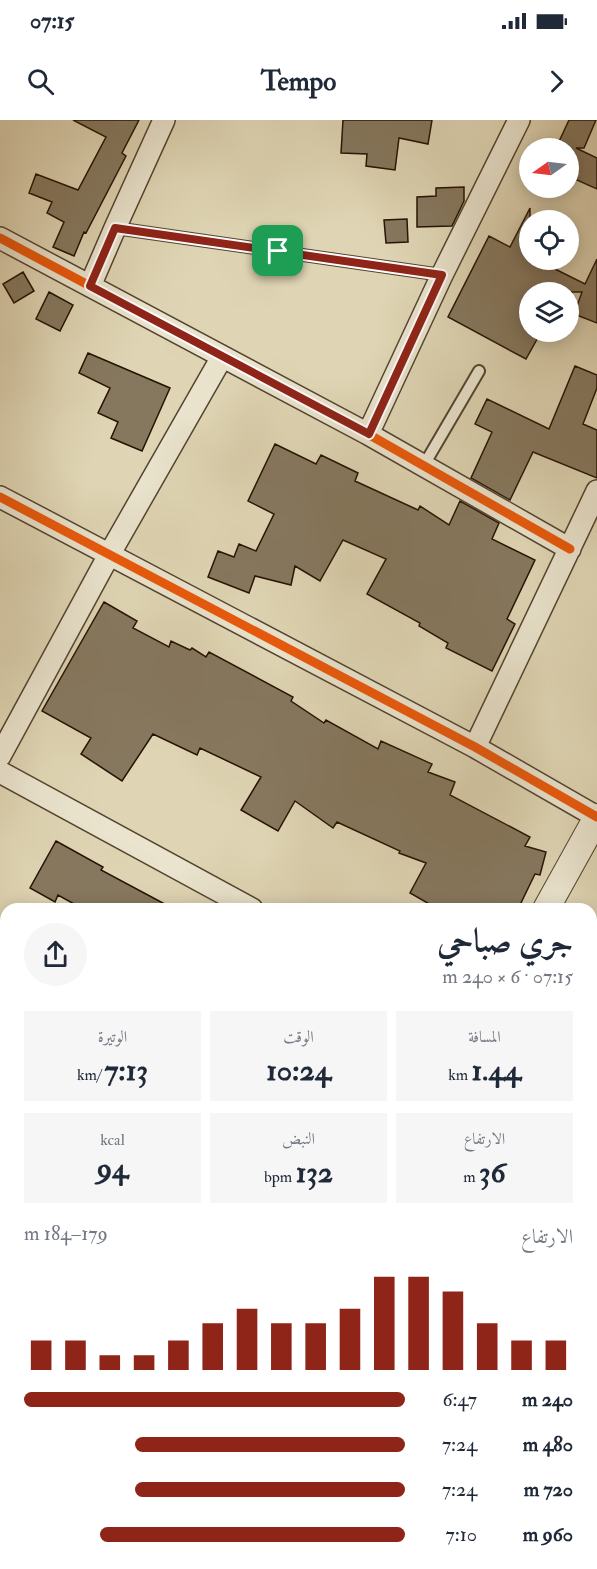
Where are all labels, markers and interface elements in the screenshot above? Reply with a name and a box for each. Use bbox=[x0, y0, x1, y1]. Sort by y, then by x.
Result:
text: 07:15 bbox=[30, 7, 74, 35]
icon: search bbox=[24, 65, 57, 98]
text: Tempo bbox=[261, 65, 336, 98]
icon: forward bbox=[540, 65, 573, 98]
north arrow bbox=[519, 138, 579, 198]
map controls bbox=[519, 138, 579, 342]
button: locate bbox=[519, 210, 579, 270]
pin bbox=[252, 225, 303, 276]
icon: arrive bbox=[261, 234, 294, 267]
button: layers bbox=[519, 282, 579, 342]
text: جري صباحي bbox=[437, 921, 573, 962]
button: share bbox=[24, 923, 87, 986]
text: 07:15 · 6 × 240 m bbox=[442, 964, 573, 989]
text: الوتيرة bbox=[98, 1027, 127, 1047]
text: الوقت bbox=[283, 1027, 314, 1047]
text: المسافة bbox=[468, 1027, 501, 1047]
text: 7:13 bbox=[105, 1052, 148, 1089]
text: 10:24 bbox=[266, 1052, 331, 1089]
text: 1.44 bbox=[472, 1052, 521, 1089]
text: /km bbox=[77, 1065, 105, 1085]
text: km bbox=[448, 1065, 472, 1085]
text: النبض bbox=[282, 1129, 315, 1149]
text: الارتفاع bbox=[464, 1129, 505, 1149]
text: kcal bbox=[100, 1130, 125, 1150]
text: 94 bbox=[97, 1150, 128, 1187]
text: 132 bbox=[296, 1154, 333, 1191]
text: 36 bbox=[479, 1154, 506, 1191]
text: bpm bbox=[264, 1167, 296, 1187]
text: m bbox=[463, 1167, 479, 1187]
text: 179–184 m bbox=[24, 1221, 108, 1246]
text: الارتفاع bbox=[521, 1224, 573, 1249]
text: 6:47 bbox=[442, 1387, 477, 1412]
text: 240 m bbox=[522, 1387, 573, 1412]
text: 7:24 bbox=[442, 1432, 477, 1457]
text: 480 m bbox=[523, 1432, 573, 1457]
text: 7:24 bbox=[442, 1477, 477, 1502]
text: 720 m bbox=[524, 1477, 573, 1502]
text: 7:10 bbox=[446, 1522, 477, 1547]
text: 960 m bbox=[523, 1522, 573, 1547]

